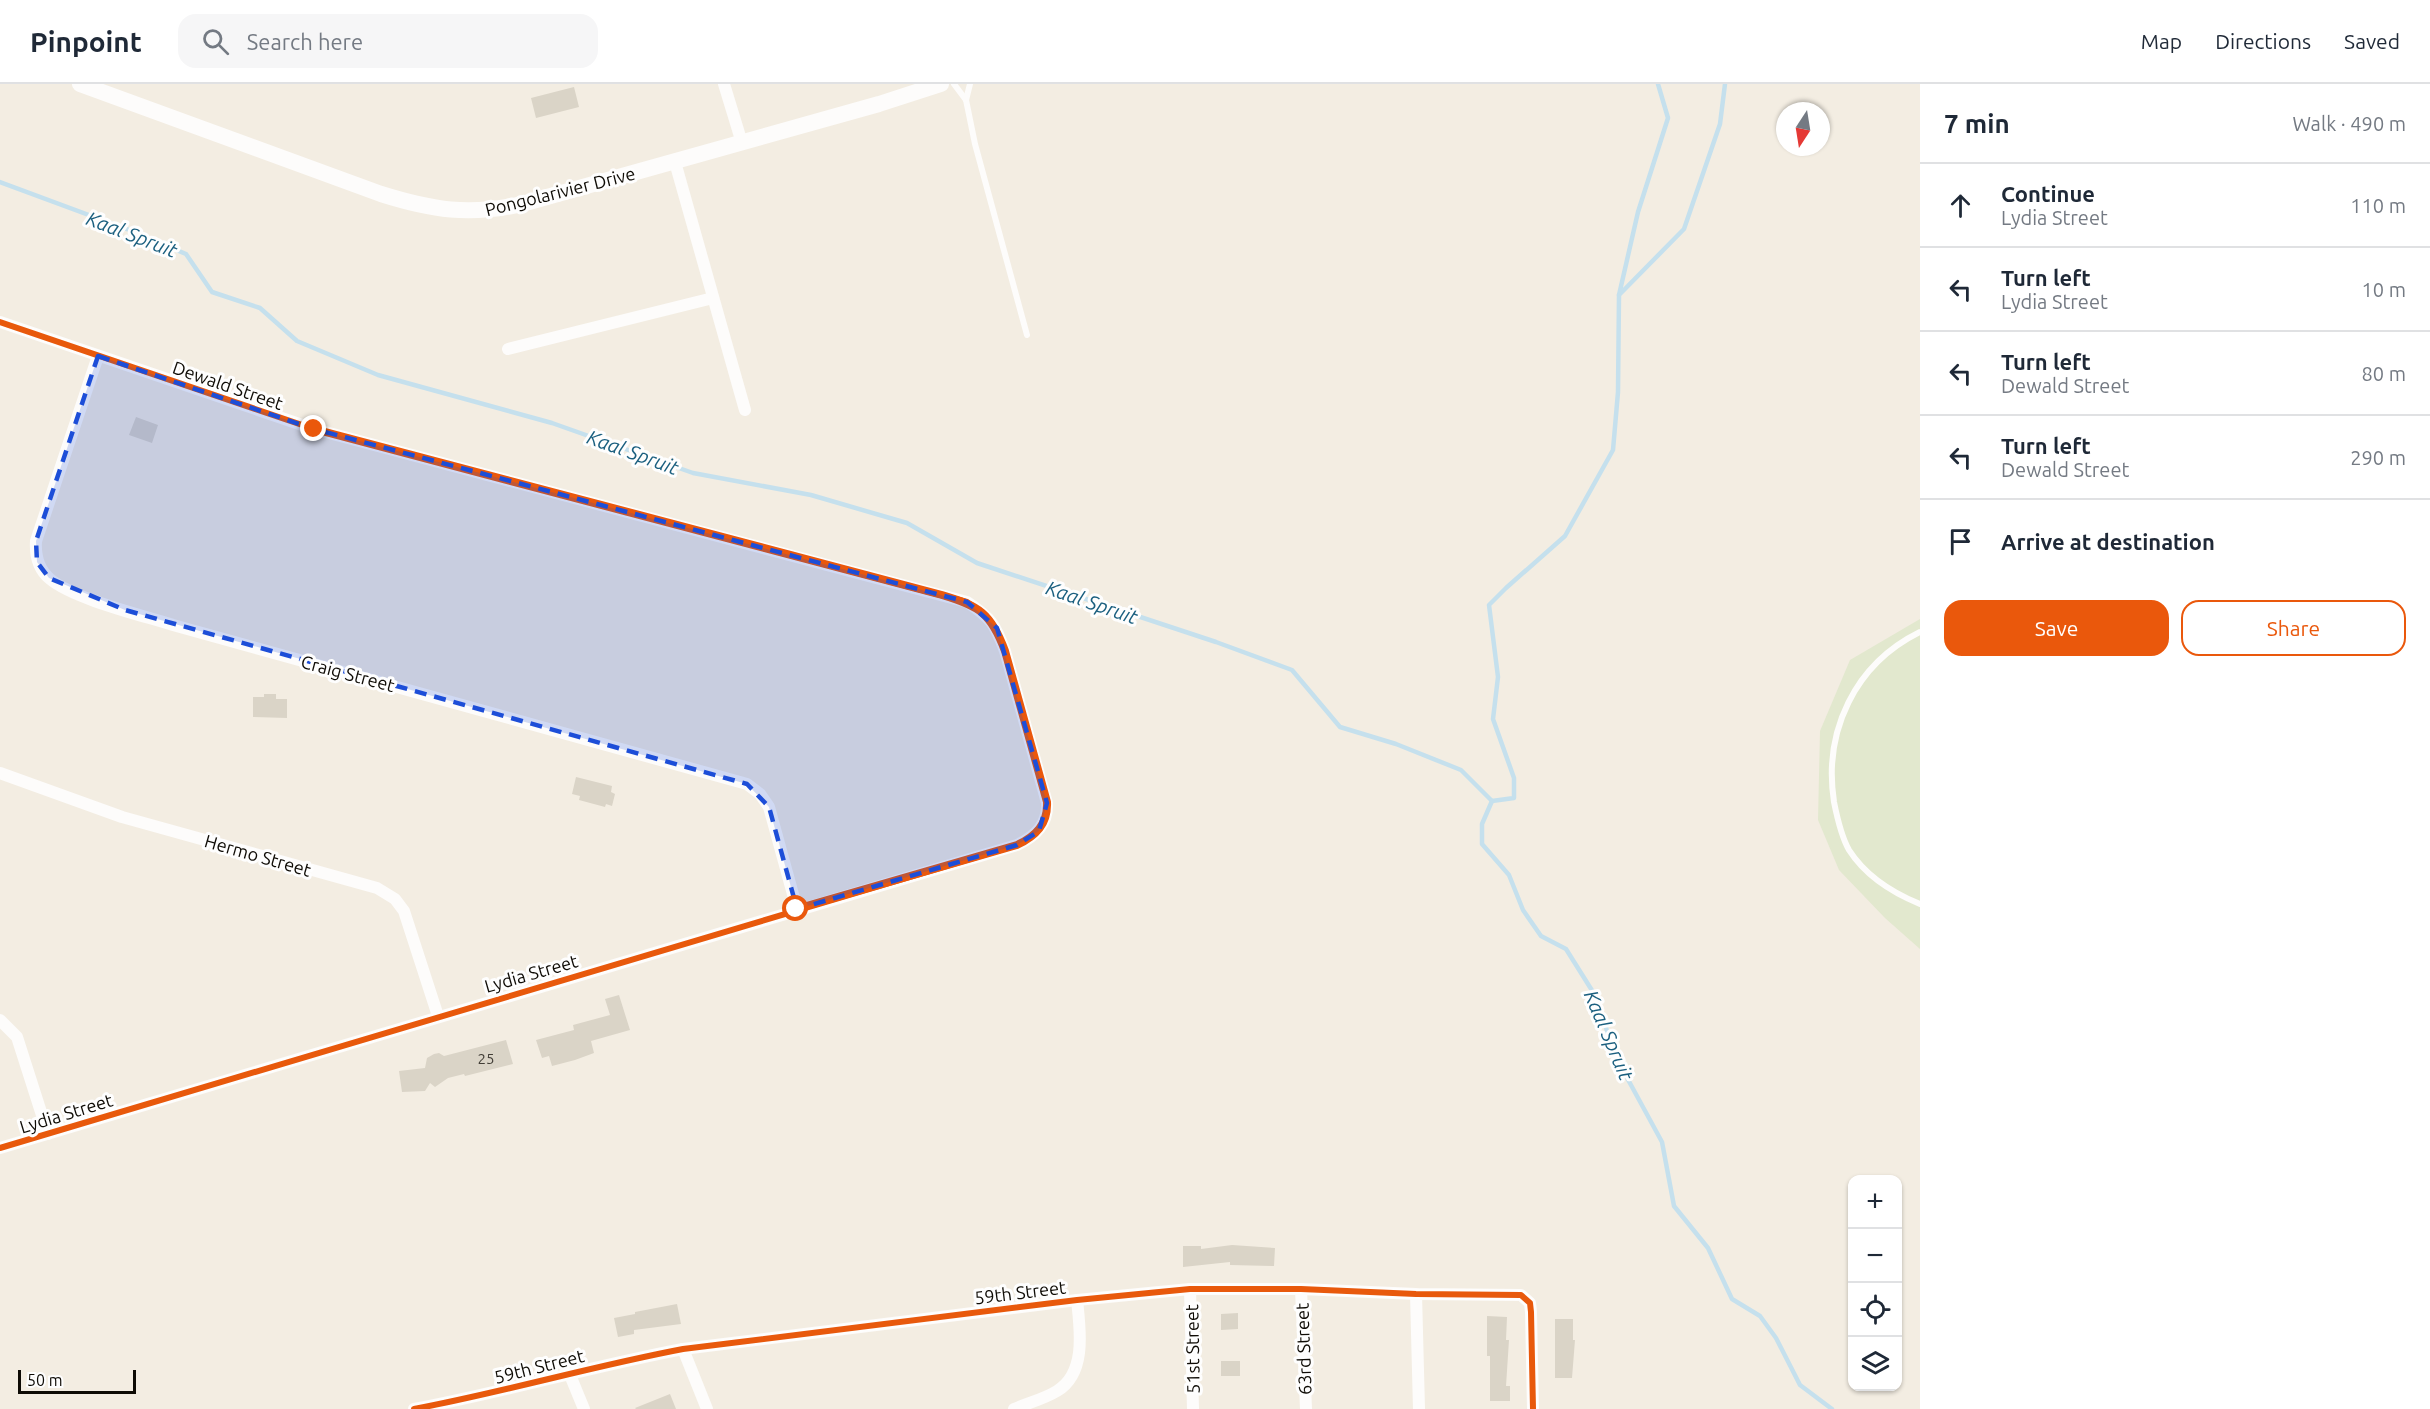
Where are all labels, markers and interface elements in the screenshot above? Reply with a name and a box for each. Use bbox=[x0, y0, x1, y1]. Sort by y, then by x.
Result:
search box bbox=[178, 14, 598, 68]
icon: search bbox=[199, 25, 232, 58]
text: Pinpoint bbox=[30, 26, 142, 57]
text: Search here bbox=[247, 29, 363, 54]
text: Map bbox=[2141, 29, 2182, 53]
text: Directions bbox=[2215, 29, 2311, 53]
text: Saved bbox=[2344, 29, 2400, 53]
north arrow bbox=[1776, 102, 1830, 156]
text: 7 min bbox=[1944, 109, 2010, 138]
text: Walk · 490 m bbox=[2293, 112, 2406, 135]
street label: Pongolarivier Drive bbox=[483, 163, 637, 219]
text: Continue bbox=[2001, 181, 2095, 206]
icon: ahead bbox=[1944, 189, 1977, 222]
text: 110 m bbox=[2350, 194, 2406, 217]
water label: Kaal Spruit bbox=[83, 206, 181, 262]
text: Lydia Street bbox=[2001, 206, 2108, 229]
text: Turn left bbox=[2001, 265, 2091, 290]
icon: left bbox=[1944, 273, 1977, 306]
text: 10 m bbox=[2362, 278, 2406, 301]
text: Lydia Street bbox=[2001, 290, 2108, 313]
text: Turn left bbox=[2001, 349, 2091, 374]
street label: Dewald Street bbox=[170, 357, 286, 413]
icon: left bbox=[1944, 357, 1977, 390]
text: 80 m bbox=[2362, 362, 2406, 385]
text: Dewald Street bbox=[2001, 374, 2129, 397]
route end bbox=[300, 415, 326, 441]
water label: Kaal Spruit bbox=[584, 425, 682, 479]
text: Turn left bbox=[2001, 433, 2091, 458]
icon: left bbox=[1944, 441, 1977, 474]
text: 290 m bbox=[2350, 446, 2406, 469]
text: Dewald Street bbox=[2001, 458, 2129, 481]
icon: arrive bbox=[1944, 525, 1977, 558]
text: Arrive at destination bbox=[2001, 529, 2215, 554]
water label: Kaal Spruit bbox=[1043, 576, 1141, 628]
button: Save bbox=[1944, 600, 2169, 656]
button: Share bbox=[2181, 600, 2406, 656]
street label: Craig Street bbox=[299, 651, 397, 695]
street label: Hermo Street bbox=[202, 830, 314, 880]
route start bbox=[782, 895, 808, 921]
street label: Lydia Street bbox=[482, 950, 580, 996]
water label: Kaal Spruit bbox=[1580, 987, 1638, 1084]
house number: 25 bbox=[478, 1050, 494, 1067]
street label: Lydia Street bbox=[17, 1089, 115, 1137]
map controls bbox=[1848, 1175, 1902, 1391]
button: + bbox=[1848, 1175, 1902, 1229]
button: − bbox=[1848, 1229, 1902, 1283]
street label: 59th Street bbox=[973, 1276, 1067, 1308]
button: locate bbox=[1848, 1283, 1902, 1337]
street label: 63rd Street bbox=[1291, 1303, 1315, 1395]
street label: 51st Street bbox=[1181, 1304, 1203, 1394]
button: layers bbox=[1848, 1337, 1902, 1391]
street label: 59th Street bbox=[492, 1345, 586, 1387]
scale bar bbox=[18, 1367, 136, 1394]
text: 50 m bbox=[27, 1371, 63, 1389]

